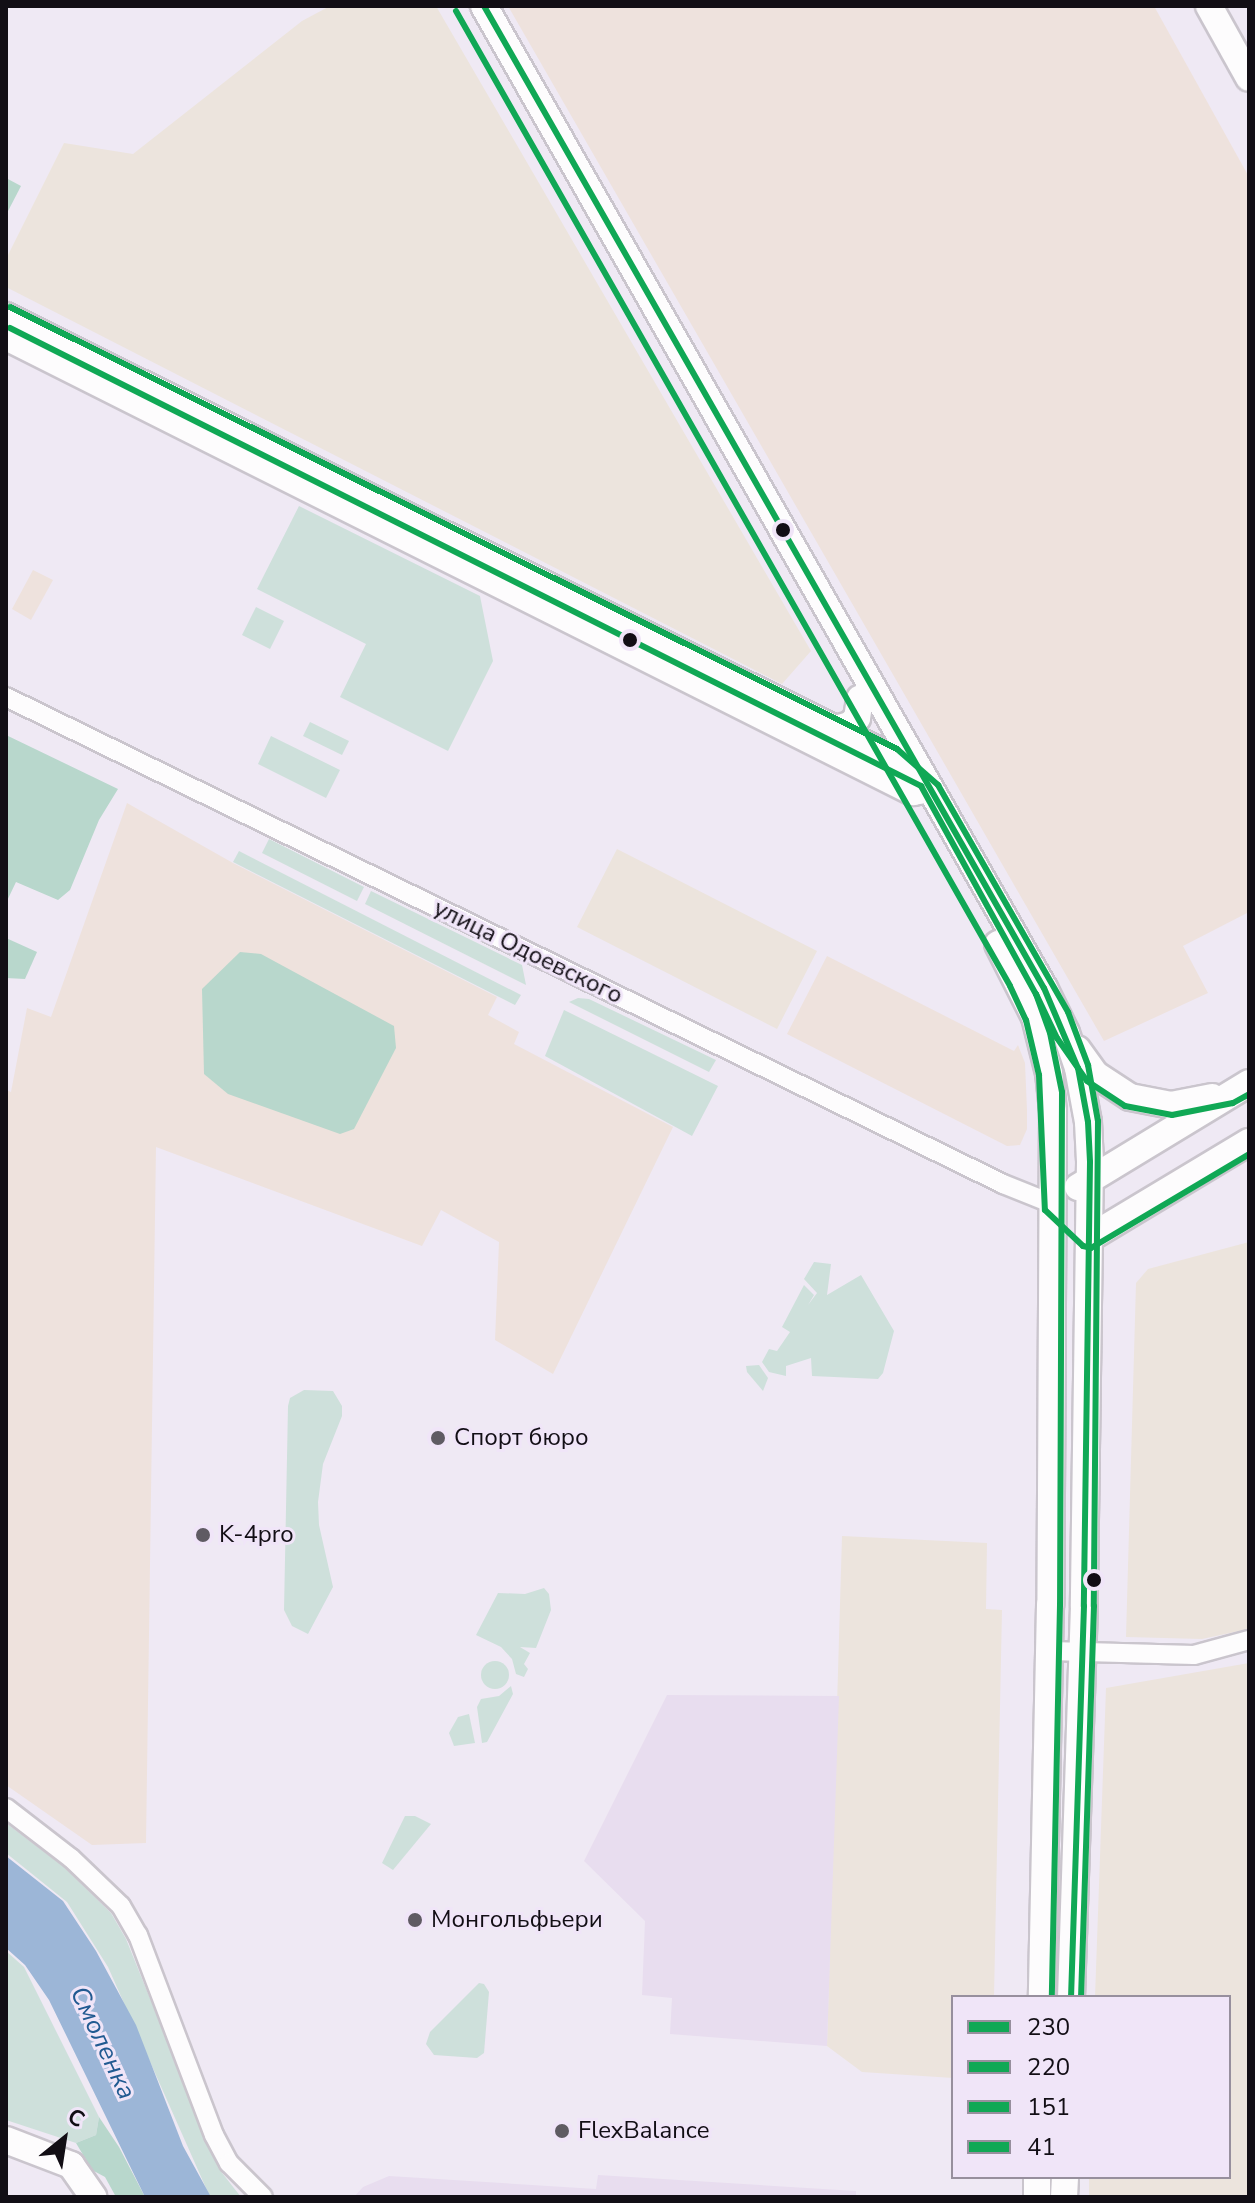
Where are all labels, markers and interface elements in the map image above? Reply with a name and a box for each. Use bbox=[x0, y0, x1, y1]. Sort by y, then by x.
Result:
unlabelled marker bbox=[775, 522, 791, 538]
unlabelled marker bbox=[622, 632, 638, 648]
street label: улица Одоевского bbox=[429, 894, 627, 1010]
place label: Спорт бюро bbox=[454, 1424, 589, 1452]
marker: Спорт бюро bbox=[429, 1429, 447, 1447]
place label: K-4pro bbox=[219, 1521, 294, 1549]
marker: K-4pro bbox=[194, 1526, 212, 1544]
unlabelled marker bbox=[1086, 1572, 1102, 1588]
place label: Монгольфьери bbox=[431, 1906, 603, 1934]
marker: Монгольфьери bbox=[406, 1911, 424, 1929]
water label: Смоленка bbox=[63, 1982, 143, 2104]
legend bbox=[951, 1995, 1231, 2179]
text: 230 bbox=[1027, 2011, 1070, 2043]
text: 220 bbox=[1027, 2051, 1070, 2083]
text: 151 bbox=[1027, 2091, 1070, 2123]
north arrow bbox=[24, 2099, 104, 2179]
text: С bbox=[62, 2101, 90, 2135]
place label: FlexBalance bbox=[578, 2117, 709, 2145]
marker: FlexBalance bbox=[553, 2122, 571, 2140]
text: 41 bbox=[1027, 2131, 1056, 2163]

